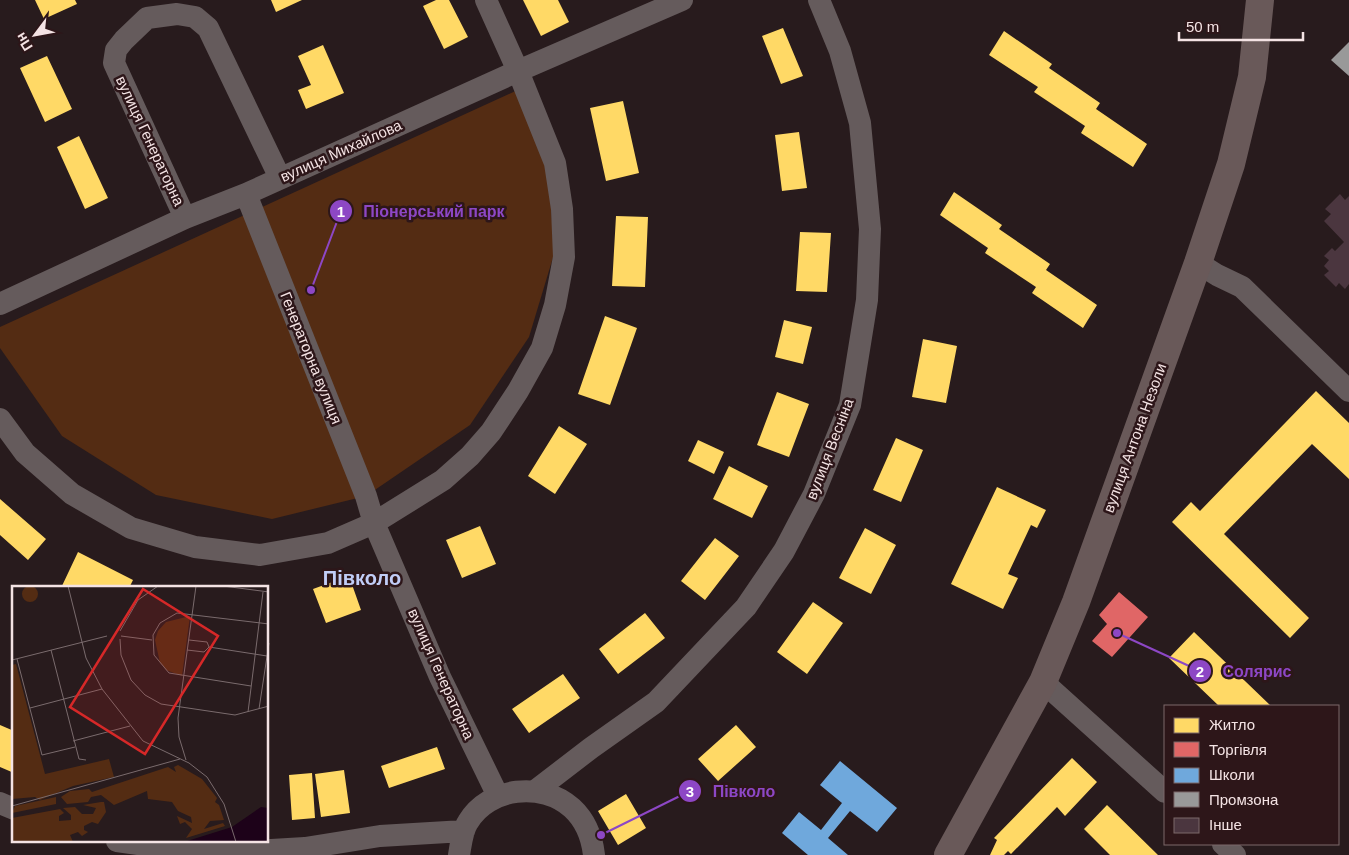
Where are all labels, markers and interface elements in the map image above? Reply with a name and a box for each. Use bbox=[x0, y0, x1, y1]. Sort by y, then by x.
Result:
north arrow bbox=[10, 10, 60, 60]
scale bar bbox=[1179, 10, 1303, 42]
text: 50 m bbox=[1186, 18, 1219, 35]
text: Пн bbox=[12, 30, 36, 54]
street label: вулиця Генераторна bbox=[113, 73, 188, 209]
street label: вулиця Михайлова bbox=[277, 116, 405, 185]
callout: Піонерський парк bbox=[328, 196, 514, 227]
text: 1 bbox=[337, 203, 345, 220]
text: Піонерський парк bbox=[363, 203, 506, 220]
street label: Генераторна вулиця bbox=[277, 289, 346, 426]
street label: вулиця Антона Незоли bbox=[1100, 361, 1169, 515]
street label: вулиця Весніна bbox=[802, 395, 857, 502]
district label: Півколо bbox=[323, 567, 401, 589]
inset map bbox=[12, 586, 269, 842]
street label: вулиця Генераторна bbox=[405, 606, 478, 742]
callout: Солярис bbox=[1188, 656, 1301, 687]
text: 2 bbox=[1196, 663, 1204, 680]
text: Солярис bbox=[1223, 663, 1292, 680]
legend bbox=[1164, 705, 1339, 845]
text: Житло bbox=[1209, 716, 1255, 733]
text: Торгівля bbox=[1209, 741, 1267, 758]
text: Школи bbox=[1209, 766, 1255, 783]
callout: Півколо bbox=[678, 776, 785, 807]
text: 3 bbox=[686, 783, 694, 800]
text: Півколо bbox=[713, 783, 776, 800]
text: Промзона bbox=[1209, 791, 1279, 808]
text: Інше bbox=[1209, 816, 1242, 833]

